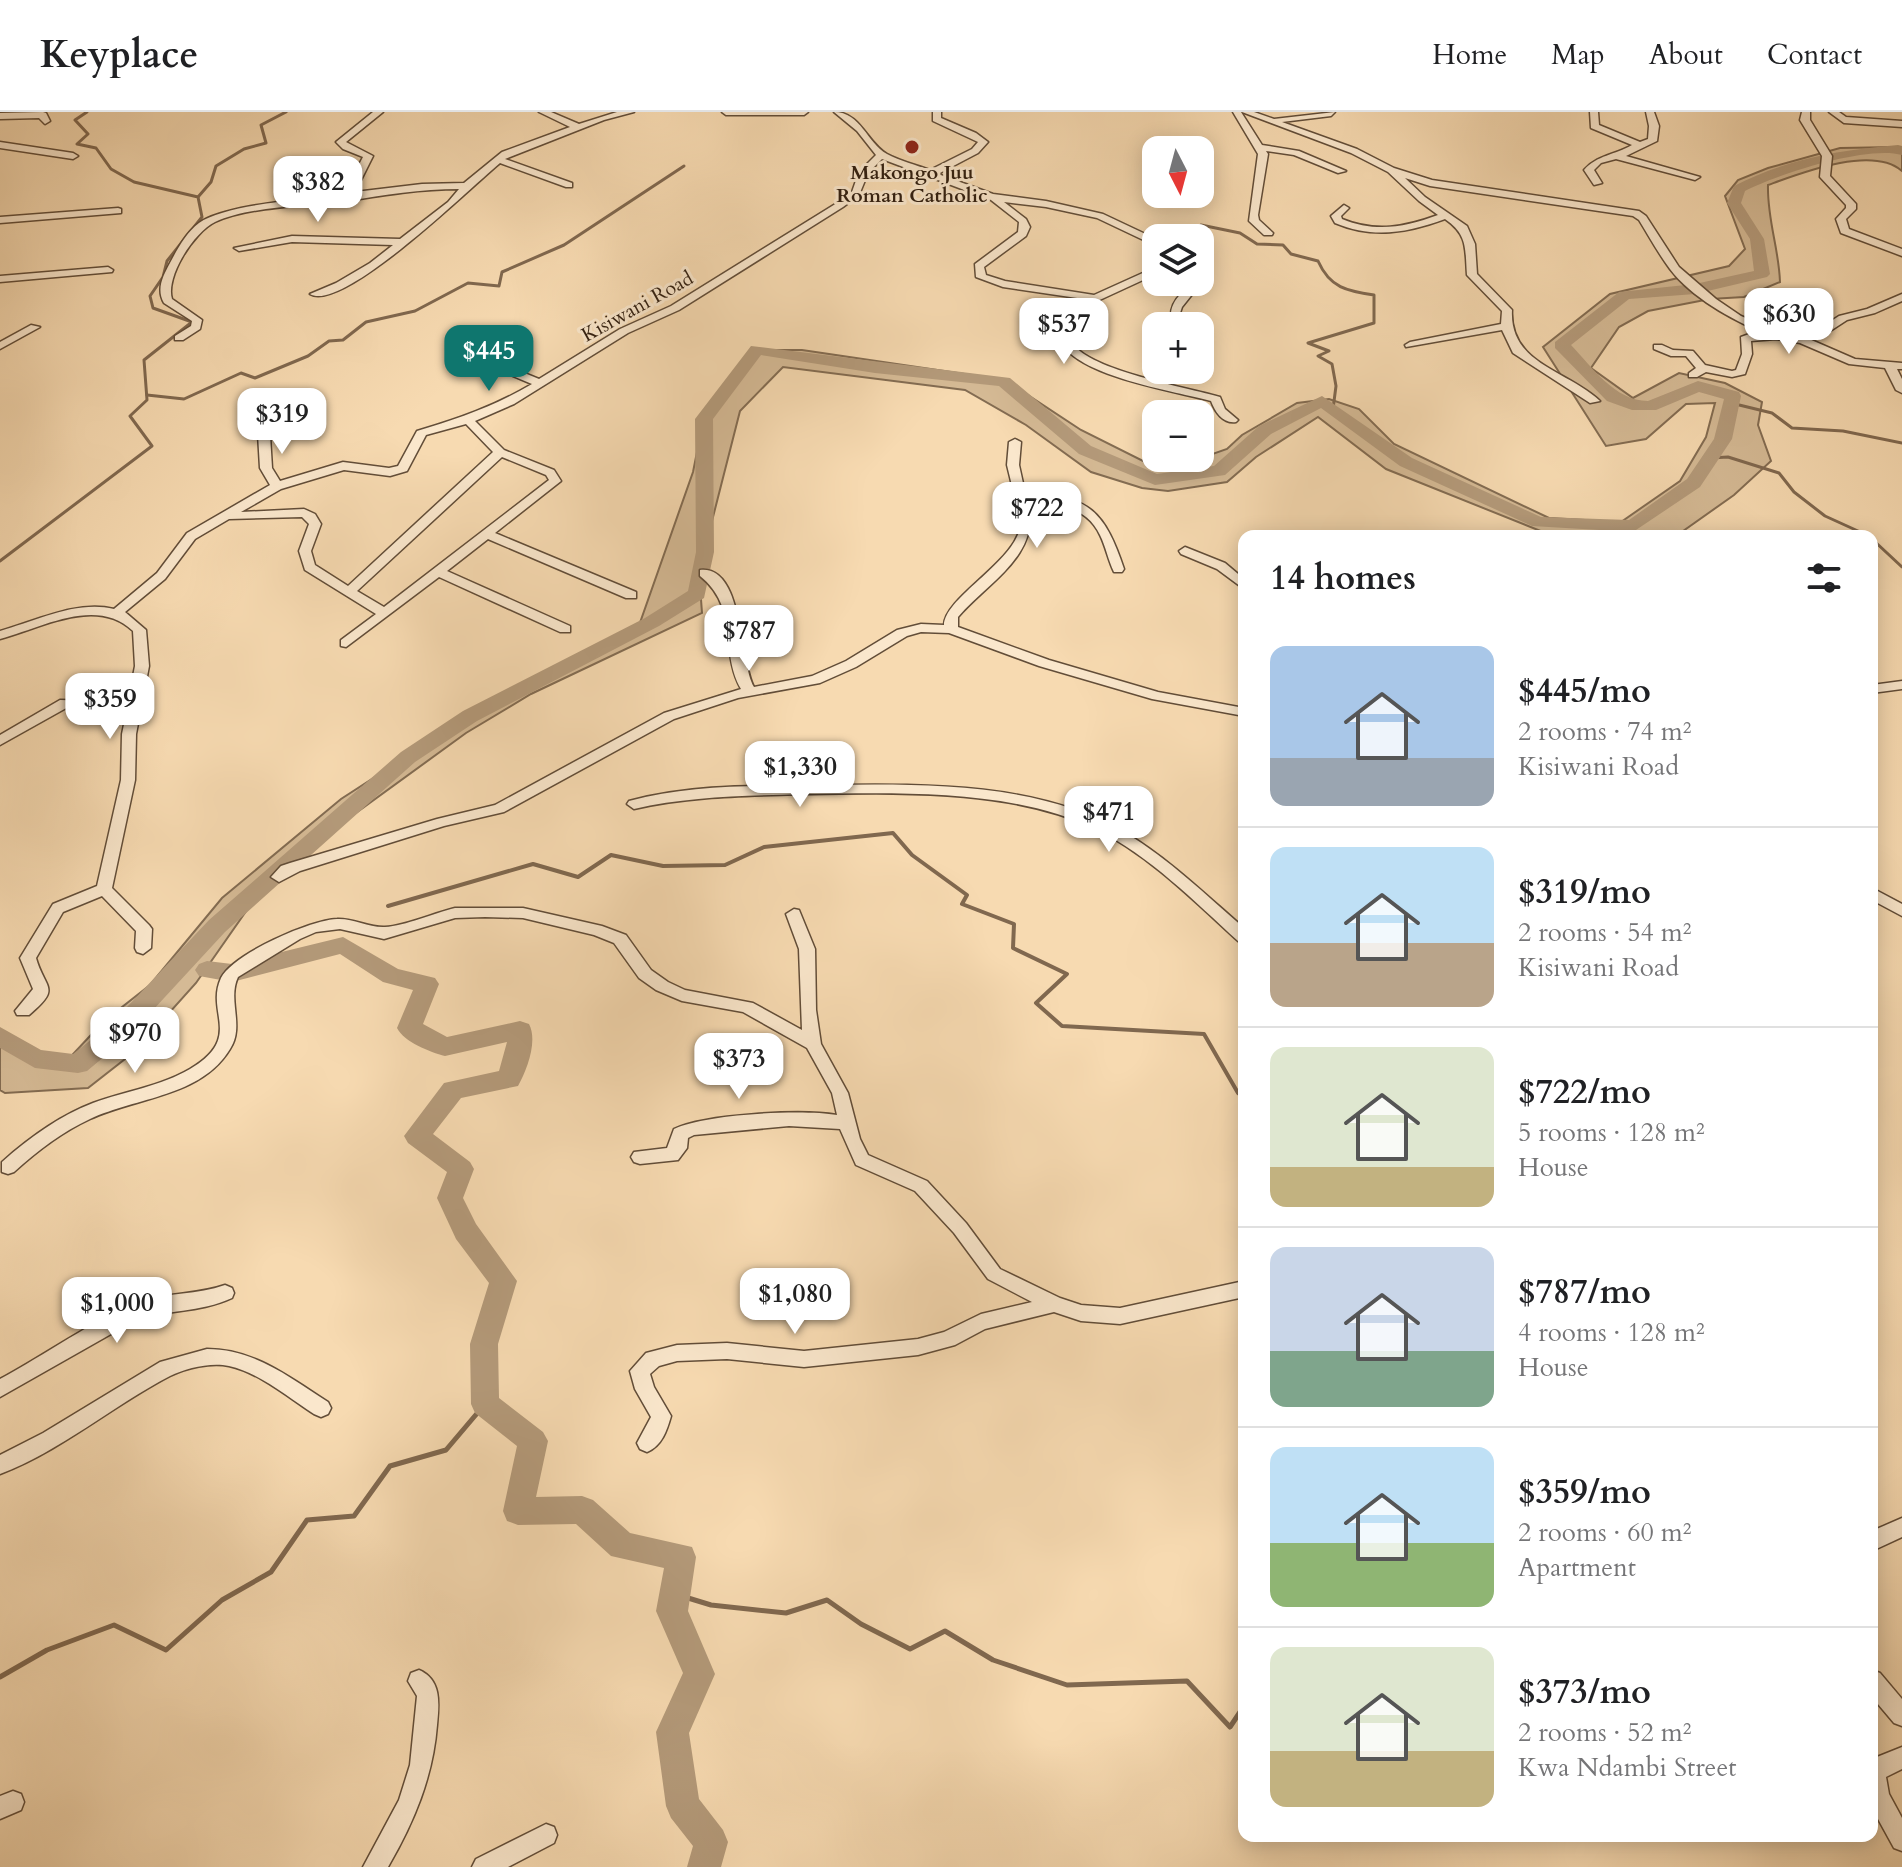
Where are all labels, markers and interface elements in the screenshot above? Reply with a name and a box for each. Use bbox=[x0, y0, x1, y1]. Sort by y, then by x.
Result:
text: Keyplace bbox=[40, 29, 198, 81]
text: Home bbox=[1432, 36, 1507, 74]
text: Map bbox=[1551, 36, 1605, 74]
text: About bbox=[1649, 36, 1723, 74]
text: Contact bbox=[1767, 36, 1862, 74]
north arrow bbox=[1142, 136, 1214, 208]
map controls bbox=[1142, 136, 1214, 472]
marker: Makongo Juu Roman Catholic bbox=[903, 138, 921, 156]
pin: $382 bbox=[271, 156, 365, 224]
place label: Makongo Juu Roman Catholic bbox=[836, 159, 988, 209]
text: $382 bbox=[291, 164, 345, 199]
button: layers bbox=[1142, 224, 1214, 296]
street label: Kisiwani Road bbox=[577, 264, 698, 348]
pin: $630 bbox=[1742, 288, 1836, 356]
text: $630 bbox=[1762, 296, 1816, 331]
pin: $537 bbox=[1017, 298, 1111, 366]
text: $537 bbox=[1037, 306, 1091, 341]
button: + bbox=[1142, 312, 1214, 384]
pin: $445 bbox=[442, 325, 536, 393]
text: $445 bbox=[462, 333, 516, 368]
pin: $319 bbox=[235, 388, 329, 456]
text: $319 bbox=[255, 396, 309, 431]
button: − bbox=[1142, 400, 1214, 472]
pin: $722 bbox=[990, 482, 1084, 550]
text: $722 bbox=[1010, 490, 1064, 525]
text: 14 homes bbox=[1270, 555, 1416, 601]
icon: filters bbox=[1802, 556, 1846, 600]
pin: $787 bbox=[702, 605, 796, 673]
text: $787 bbox=[722, 613, 776, 648]
text: $445/mo bbox=[1518, 668, 1651, 714]
pin: $359 bbox=[63, 673, 157, 741]
icon: home bbox=[1334, 678, 1430, 774]
text: $359 bbox=[83, 681, 137, 716]
text: 2 rooms · 74 m² bbox=[1518, 714, 1691, 749]
pin: $1,330 bbox=[735, 741, 865, 809]
text: $1,330 bbox=[763, 749, 837, 784]
text: Kisiwani Road bbox=[1518, 749, 1679, 784]
pin: $471 bbox=[1062, 786, 1156, 854]
text: $471 bbox=[1082, 794, 1136, 829]
text: $319/mo bbox=[1518, 869, 1651, 915]
icon: home bbox=[1334, 879, 1430, 975]
text: 2 rooms · 54 m² bbox=[1518, 915, 1691, 950]
text: Kisiwani Road bbox=[1518, 950, 1679, 985]
pin: $970 bbox=[88, 1007, 182, 1075]
text: $970 bbox=[108, 1015, 162, 1050]
pin: $373 bbox=[692, 1033, 786, 1101]
text: $373 bbox=[712, 1041, 766, 1076]
text: $722/mo bbox=[1518, 1069, 1651, 1115]
icon: home bbox=[1334, 1079, 1430, 1175]
text: 5 rooms · 128 m² bbox=[1518, 1115, 1705, 1150]
text: House bbox=[1518, 1150, 1589, 1185]
pin: $1,080 bbox=[730, 1268, 860, 1336]
text: $787/mo bbox=[1518, 1269, 1651, 1315]
text: $1,080 bbox=[758, 1276, 832, 1311]
pin: $1,000 bbox=[52, 1277, 182, 1345]
icon: home bbox=[1334, 1279, 1430, 1375]
text: $1,000 bbox=[80, 1285, 154, 1320]
text: 4 rooms · 128 m² bbox=[1518, 1315, 1705, 1350]
text: House bbox=[1518, 1350, 1589, 1385]
text: $359/mo bbox=[1518, 1469, 1651, 1515]
icon: home bbox=[1334, 1479, 1430, 1575]
text: 2 rooms · 60 m² bbox=[1518, 1515, 1691, 1550]
text: Apartment bbox=[1518, 1550, 1636, 1585]
text: $373/mo bbox=[1518, 1669, 1651, 1715]
icon: home bbox=[1334, 1679, 1430, 1775]
text: 2 rooms · 52 m² bbox=[1518, 1715, 1691, 1750]
text: Kwa Ndambi Street bbox=[1518, 1750, 1736, 1785]

